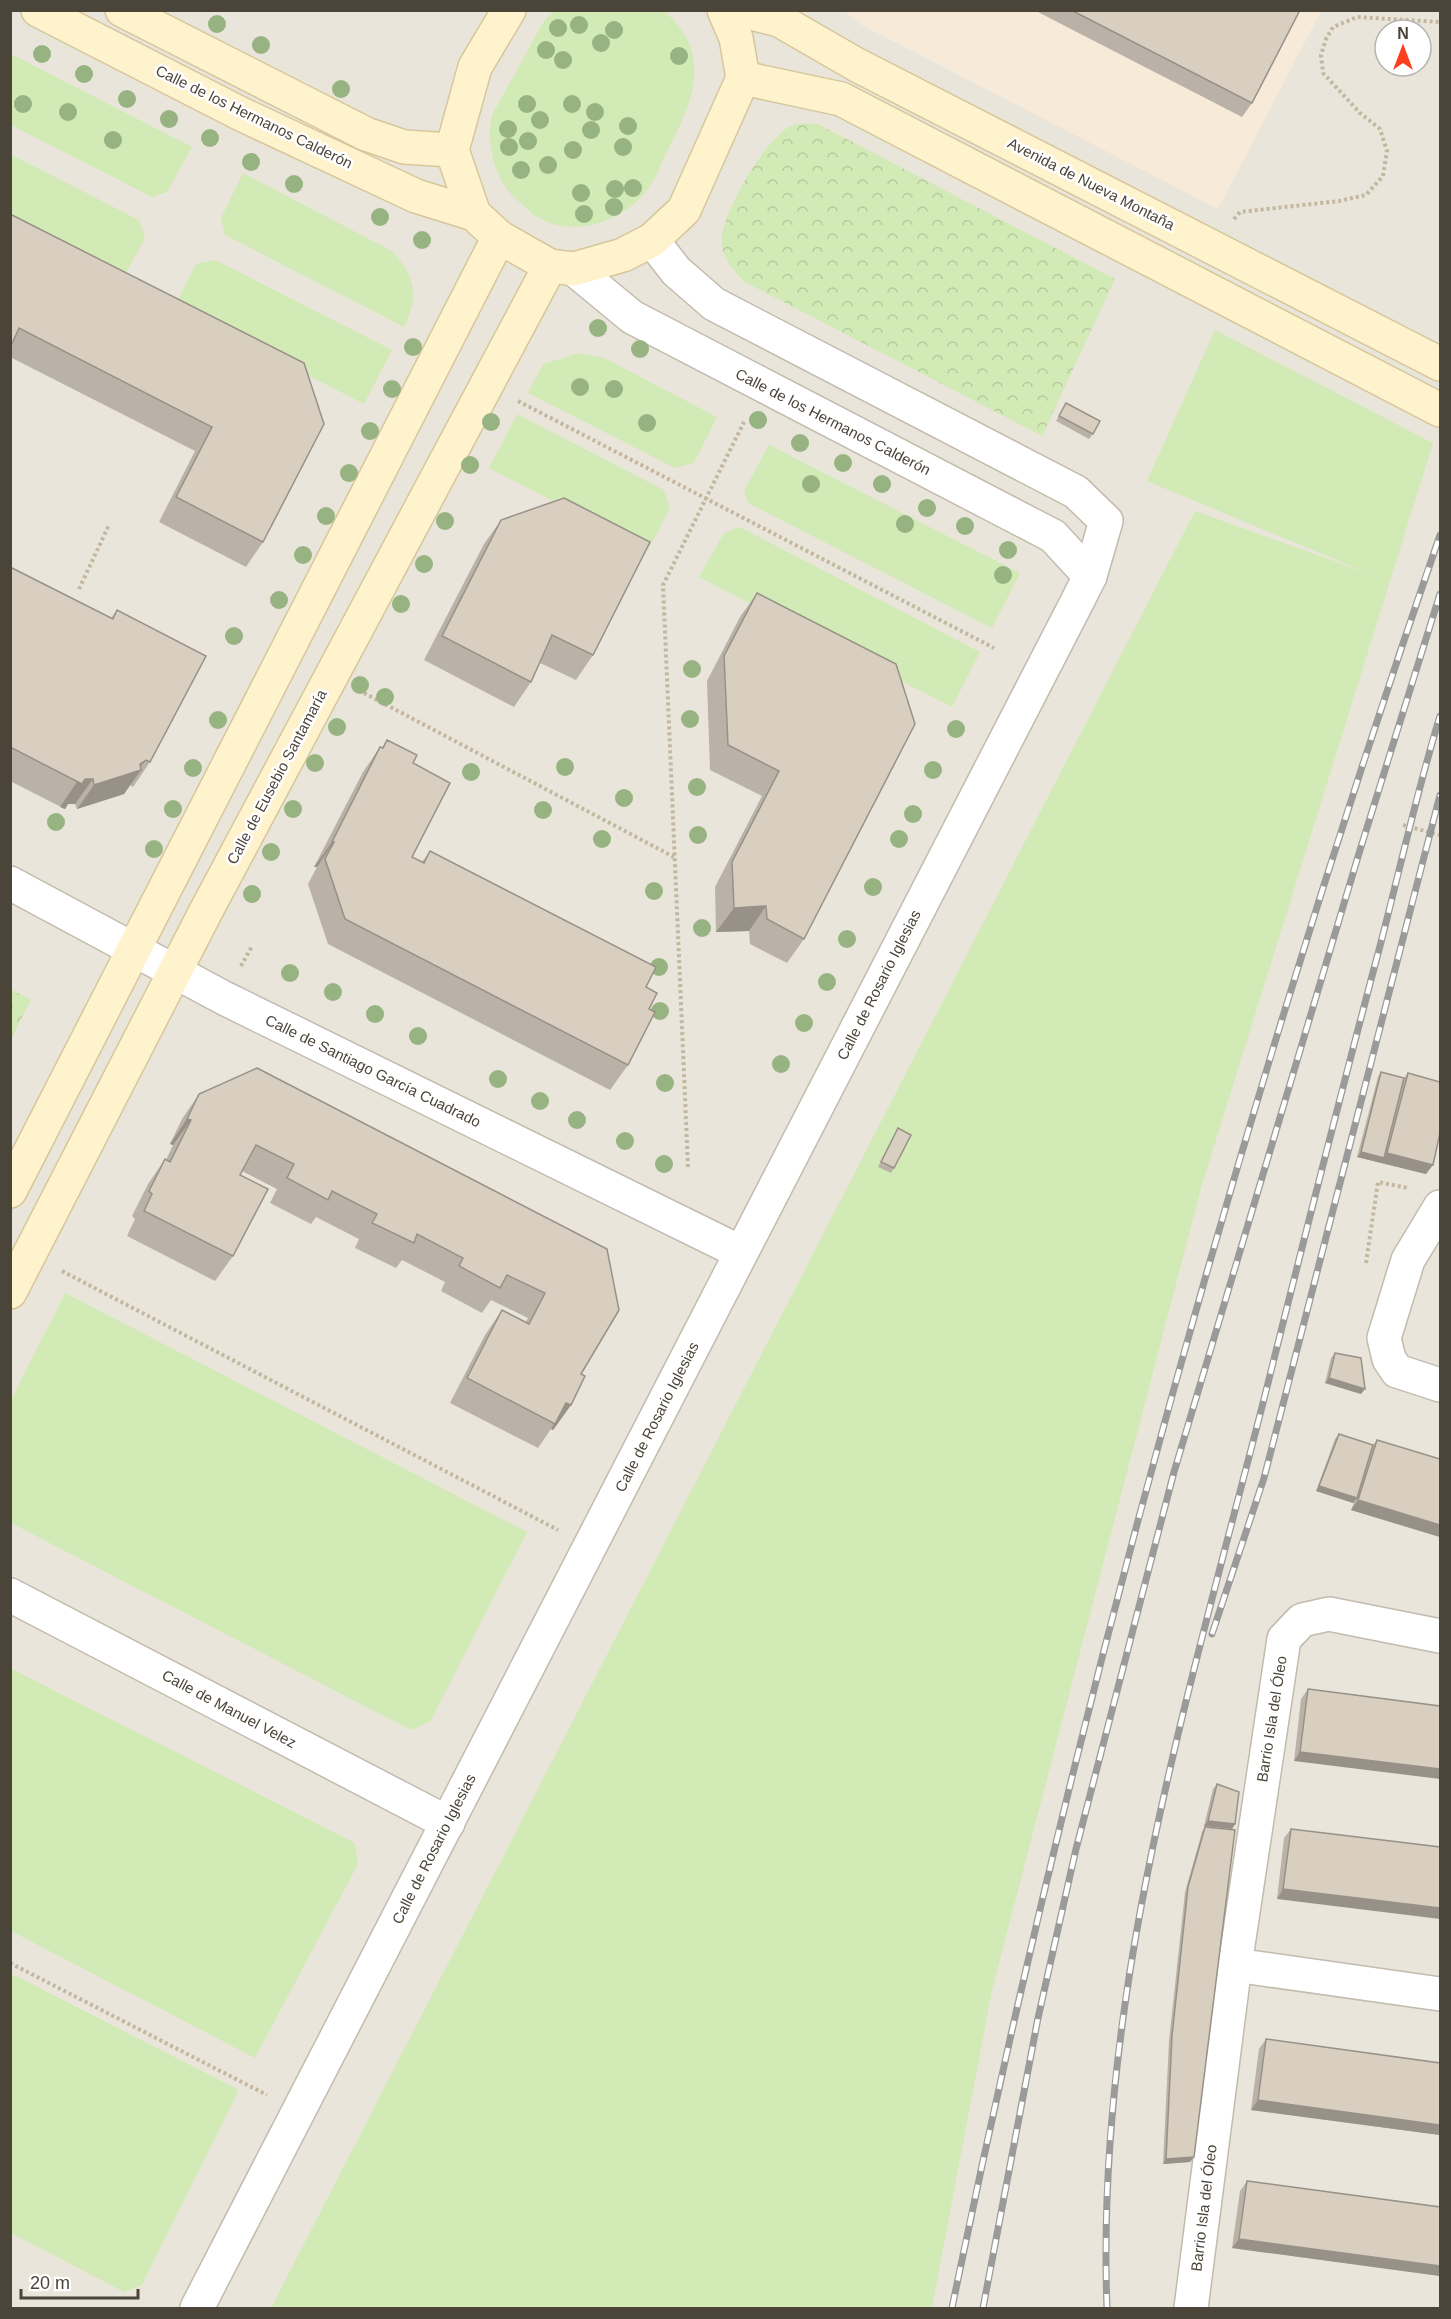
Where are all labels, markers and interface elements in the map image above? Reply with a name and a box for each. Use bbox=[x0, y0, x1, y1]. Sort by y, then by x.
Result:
north arrow bbox=[1373, 18, 1433, 78]
text: N bbox=[1397, 25, 1409, 42]
street label: Calle de los Hermanos Calderón bbox=[153, 61, 355, 172]
street label: Avenida de Nueva Montaña bbox=[1005, 134, 1178, 233]
street label: Calle de los Hermanos Calderón bbox=[733, 365, 934, 478]
street label: Calle de Eusebio Santamaría bbox=[223, 686, 330, 867]
street label: Calle de Rosario Iglesias bbox=[833, 907, 924, 1063]
street label: Calle de Santiago García Cuadrado bbox=[263, 1011, 484, 1130]
street label: Calle de Rosario Iglesias bbox=[611, 1339, 702, 1495]
street label: Barrio Isla del Óleo bbox=[1253, 1655, 1290, 1783]
street label: Calle de Manuel Velez bbox=[159, 1666, 299, 1751]
street label: Calle de Rosario Iglesias bbox=[388, 1771, 479, 1927]
street label: Barrio Isla del Óleo bbox=[1187, 2144, 1220, 2272]
scale bar bbox=[21, 2262, 138, 2300]
text: 20 m bbox=[30, 2273, 70, 2293]

